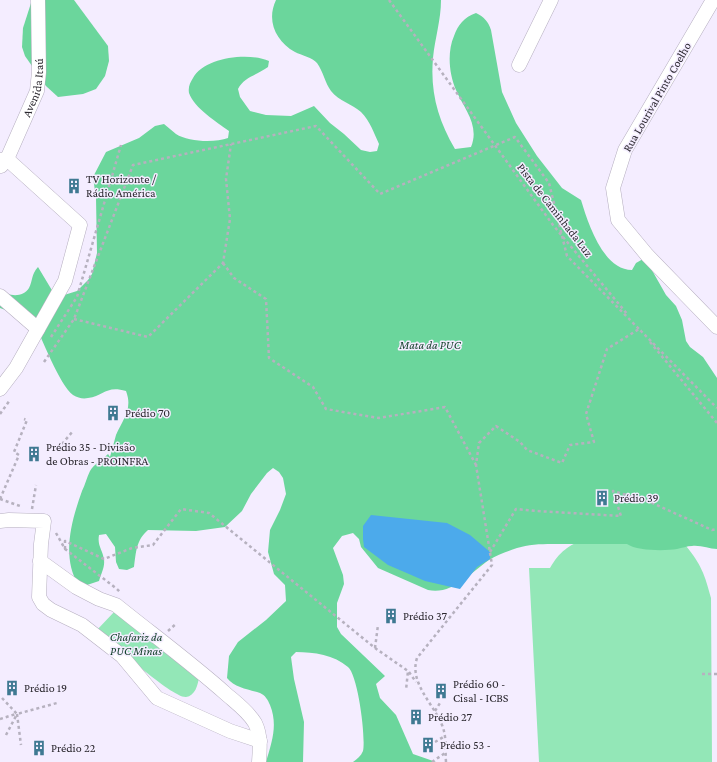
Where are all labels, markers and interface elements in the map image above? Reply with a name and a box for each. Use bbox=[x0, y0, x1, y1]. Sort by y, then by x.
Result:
street label: Rua Lourival Pinto Coelho bbox=[620, 40, 694, 154]
street label: Avenida Itaú bbox=[19, 58, 46, 119]
street label: Pista de Caminhada Luz bbox=[514, 160, 596, 260]
place label: TV Horizonte / Rádio América bbox=[86, 172, 157, 200]
building icon: TV Horizonte / Rádio América bbox=[65, 177, 83, 195]
park label: Mata da PUC bbox=[398, 338, 462, 352]
building icon: Prédio 70 bbox=[104, 404, 122, 422]
place label: Prédio 70 bbox=[125, 406, 170, 420]
place label: Prédio 35 - Divisão de Obras - PROINFRA bbox=[46, 440, 149, 468]
building icon: Prédio 35 - Divisão de Obras - PROINFRA bbox=[25, 445, 43, 463]
building icon: Prédio 39 bbox=[593, 489, 611, 507]
place label: Prédio 39 bbox=[614, 491, 659, 505]
building icon: Prédio 37 bbox=[382, 607, 400, 625]
place label: Prédio 37 bbox=[403, 609, 448, 623]
park label: Chafariz da PUC Minas bbox=[110, 630, 163, 658]
place label: Prédio 60 - Cisal - ICBS bbox=[453, 677, 509, 705]
building icon: Prédio 19 bbox=[3, 679, 21, 697]
place label: Prédio 19 bbox=[24, 681, 67, 695]
building icon: Prédio 60 - Cisal - ICBS bbox=[432, 682, 450, 700]
building icon: Prédio 27 bbox=[407, 708, 425, 726]
place label: Prédio 27 bbox=[428, 710, 473, 724]
building icon: Prédio 53 - bbox=[419, 736, 437, 754]
place label: Prédio 53 - bbox=[440, 738, 491, 752]
building icon: Prédio 22 bbox=[30, 739, 48, 757]
place label: Prédio 22 bbox=[51, 741, 96, 755]

